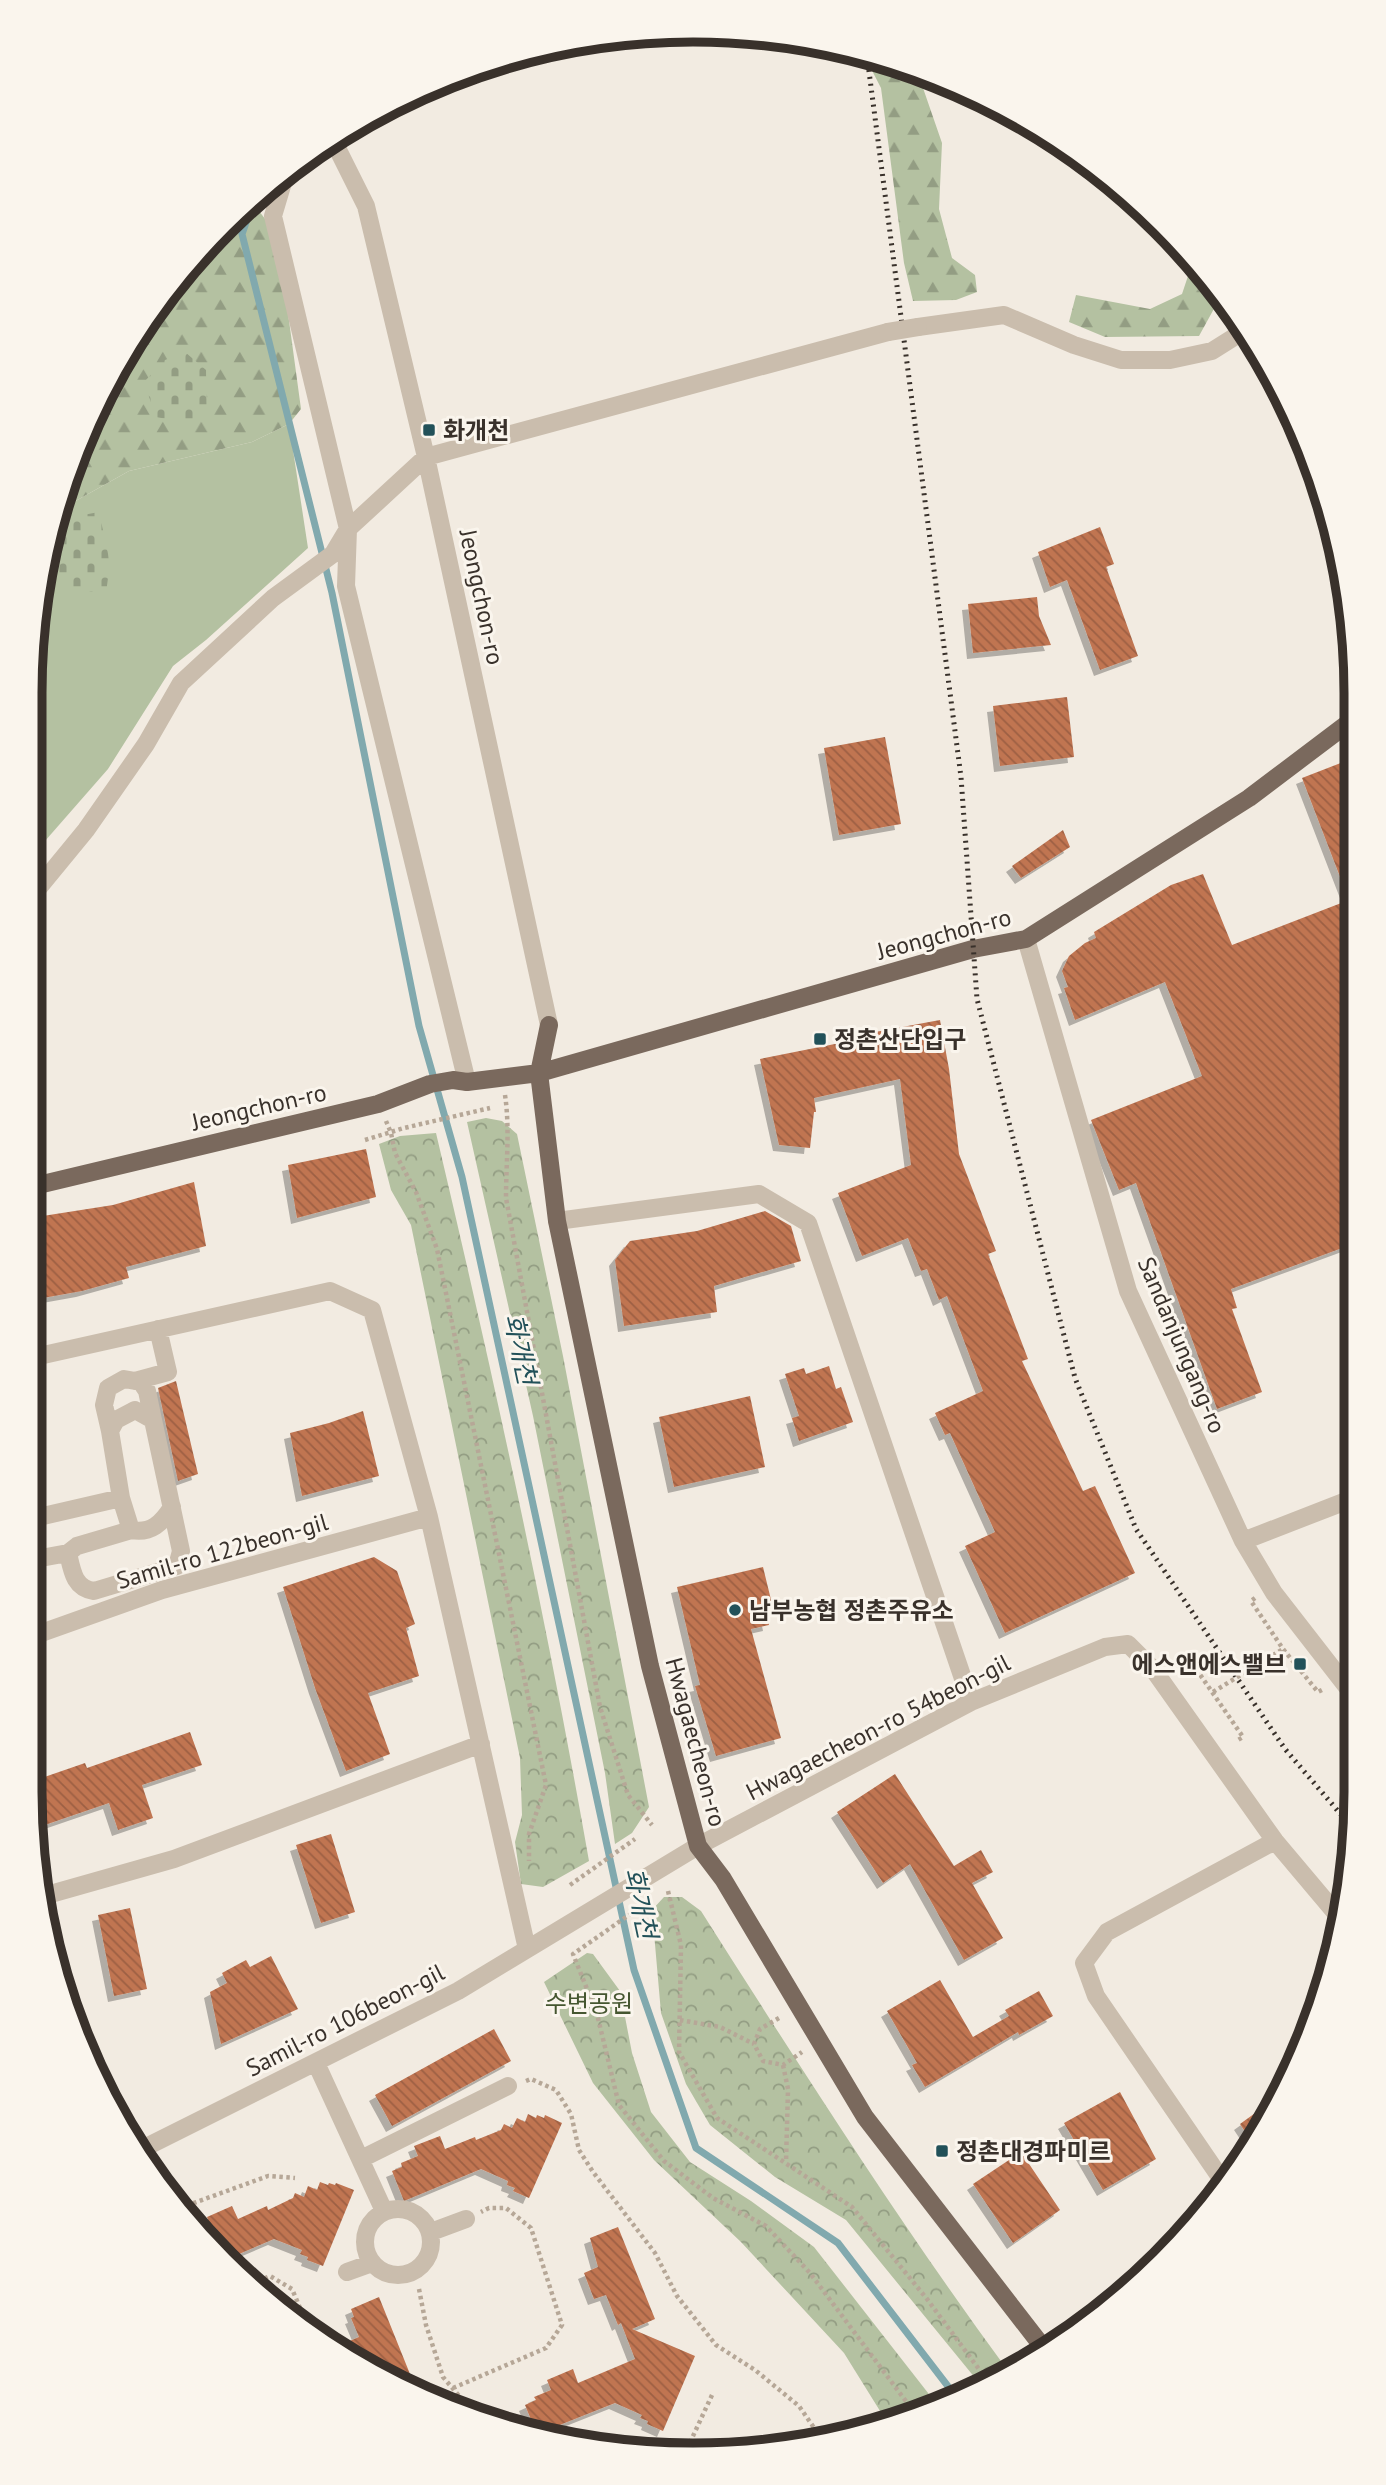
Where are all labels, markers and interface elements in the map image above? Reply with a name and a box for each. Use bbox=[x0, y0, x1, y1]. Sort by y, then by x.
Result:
place label: 화개천 bbox=[443, 415, 509, 446]
marker: 화개천 bbox=[421, 422, 437, 438]
street label: Jeongchon-ro bbox=[452, 526, 511, 667]
street label: Jeongchon-ro bbox=[873, 901, 1014, 967]
place label: 정촌산단입구 bbox=[834, 1024, 966, 1055]
marker: 정촌산단입구 bbox=[812, 1031, 828, 1047]
street label: Jeongchon-ro bbox=[188, 1076, 329, 1138]
street label: Sandanjungang-ro bbox=[1131, 1252, 1233, 1438]
water label: 화개천 bbox=[497, 1310, 545, 1391]
street label: Samil-ro 122beon-gil bbox=[113, 1506, 331, 1596]
place label: 남부농협 정촌주유소 bbox=[749, 1595, 954, 1626]
marker: 남부농협 정촌주유소 bbox=[727, 1602, 743, 1618]
street label: Hwagaecheon-ro 54beon-gil bbox=[741, 1647, 1015, 1807]
place label: 에스앤에스밸브 bbox=[1131, 1649, 1286, 1680]
street label: Hwagaecheon-ro bbox=[659, 1654, 733, 1830]
marker: 에스앤에스밸브 bbox=[1292, 1656, 1308, 1672]
water label: 화개천 bbox=[617, 1864, 665, 1945]
street label: Samil-ro 106beon-gil bbox=[241, 1957, 449, 2083]
park label: 수변공원 bbox=[545, 1988, 633, 2019]
place label: 정촌대경파미르 bbox=[956, 2136, 1111, 2167]
marker: 정촌대경파미르 bbox=[934, 2143, 950, 2159]

